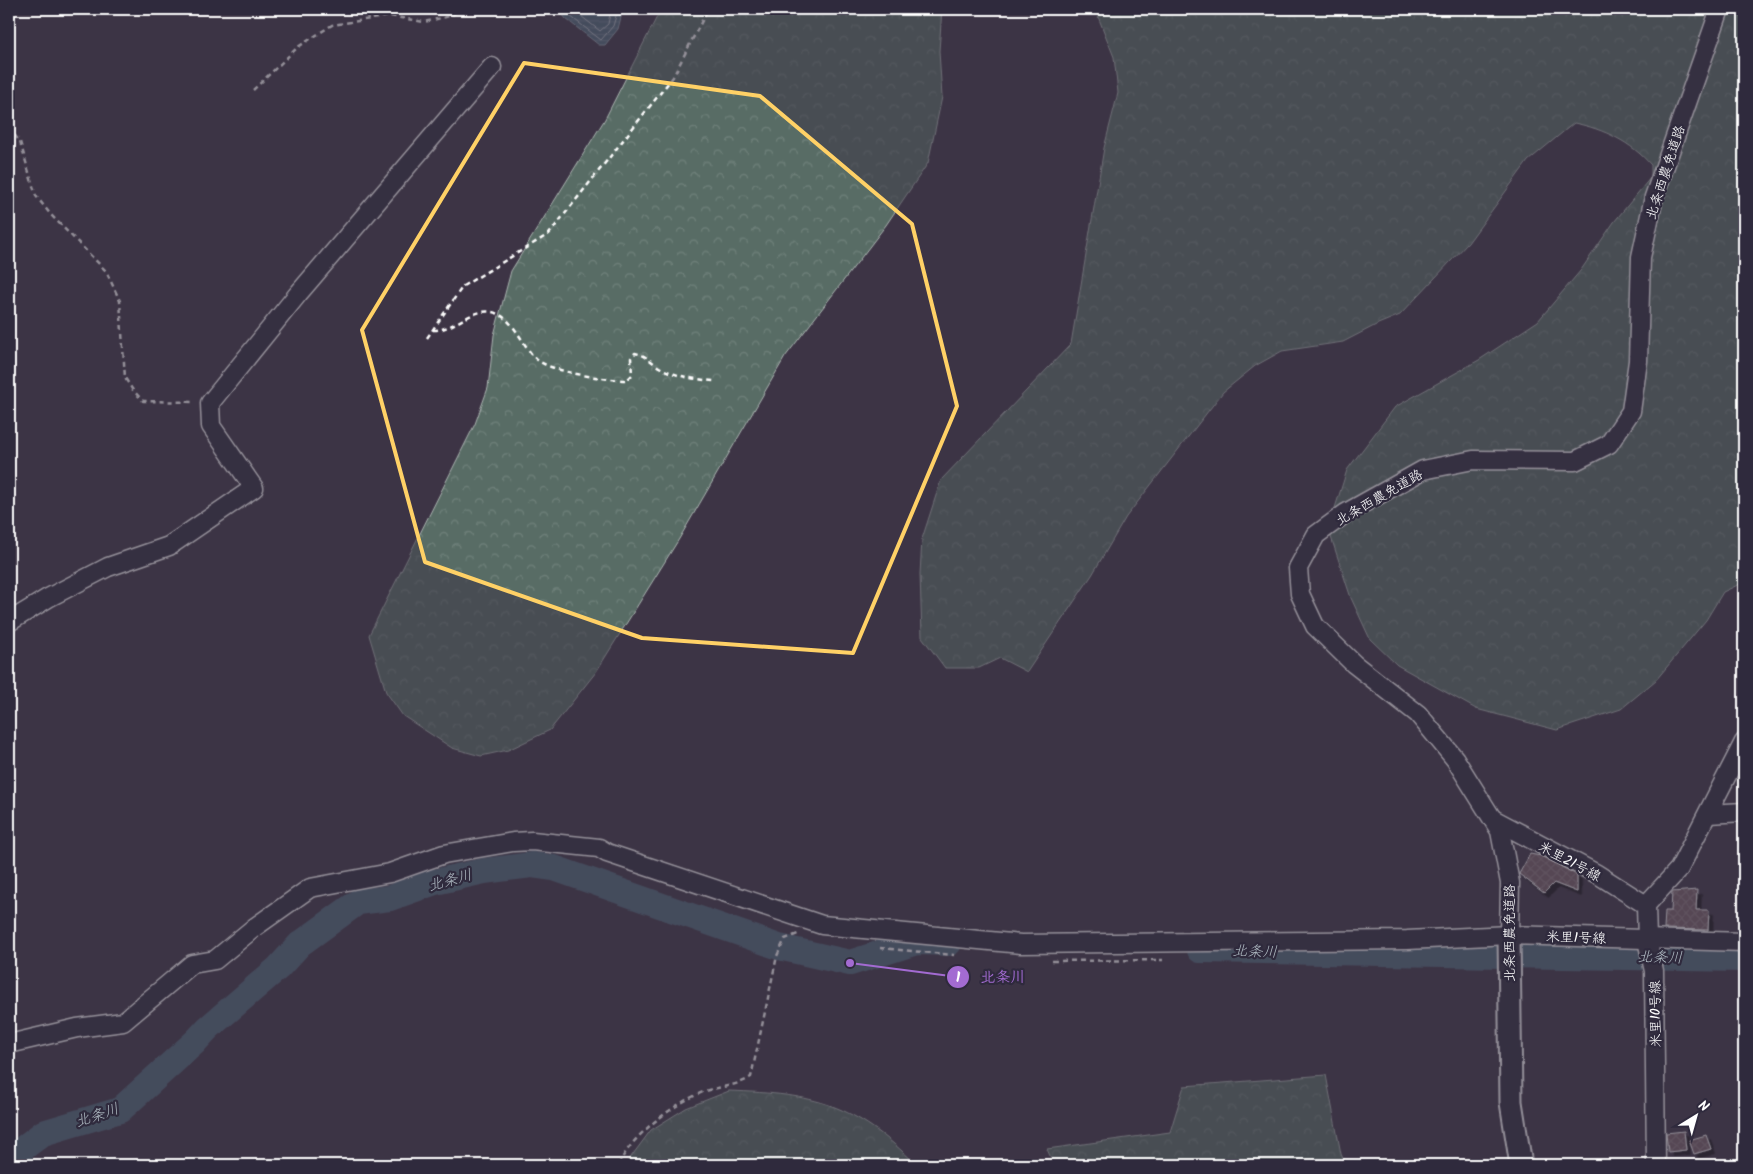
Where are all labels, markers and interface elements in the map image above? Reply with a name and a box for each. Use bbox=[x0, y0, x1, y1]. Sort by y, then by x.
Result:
street label: 北条西農免道路 bbox=[1640, 122, 1692, 222]
street label: 北条西農免道路 bbox=[1332, 464, 1427, 532]
street label: 米里21号線 bbox=[1534, 836, 1605, 888]
water label: 北条川 bbox=[425, 863, 475, 899]
street label: 北条西農免道路 bbox=[1499, 884, 1521, 982]
street label: 米里1号線 bbox=[1545, 926, 1607, 950]
water label: 北条川 bbox=[1232, 939, 1278, 965]
water label: 北条川 bbox=[1637, 946, 1683, 970]
callout: 北条川 bbox=[945, 962, 1035, 992]
text: 1 bbox=[956, 966, 961, 990]
text: 北条川 bbox=[980, 966, 1026, 990]
street label: 米里10号線 bbox=[1644, 980, 1668, 1048]
north arrow bbox=[1670, 1092, 1720, 1142]
text: N bbox=[1693, 1095, 1713, 1118]
water label: 北条川 bbox=[72, 1097, 123, 1135]

